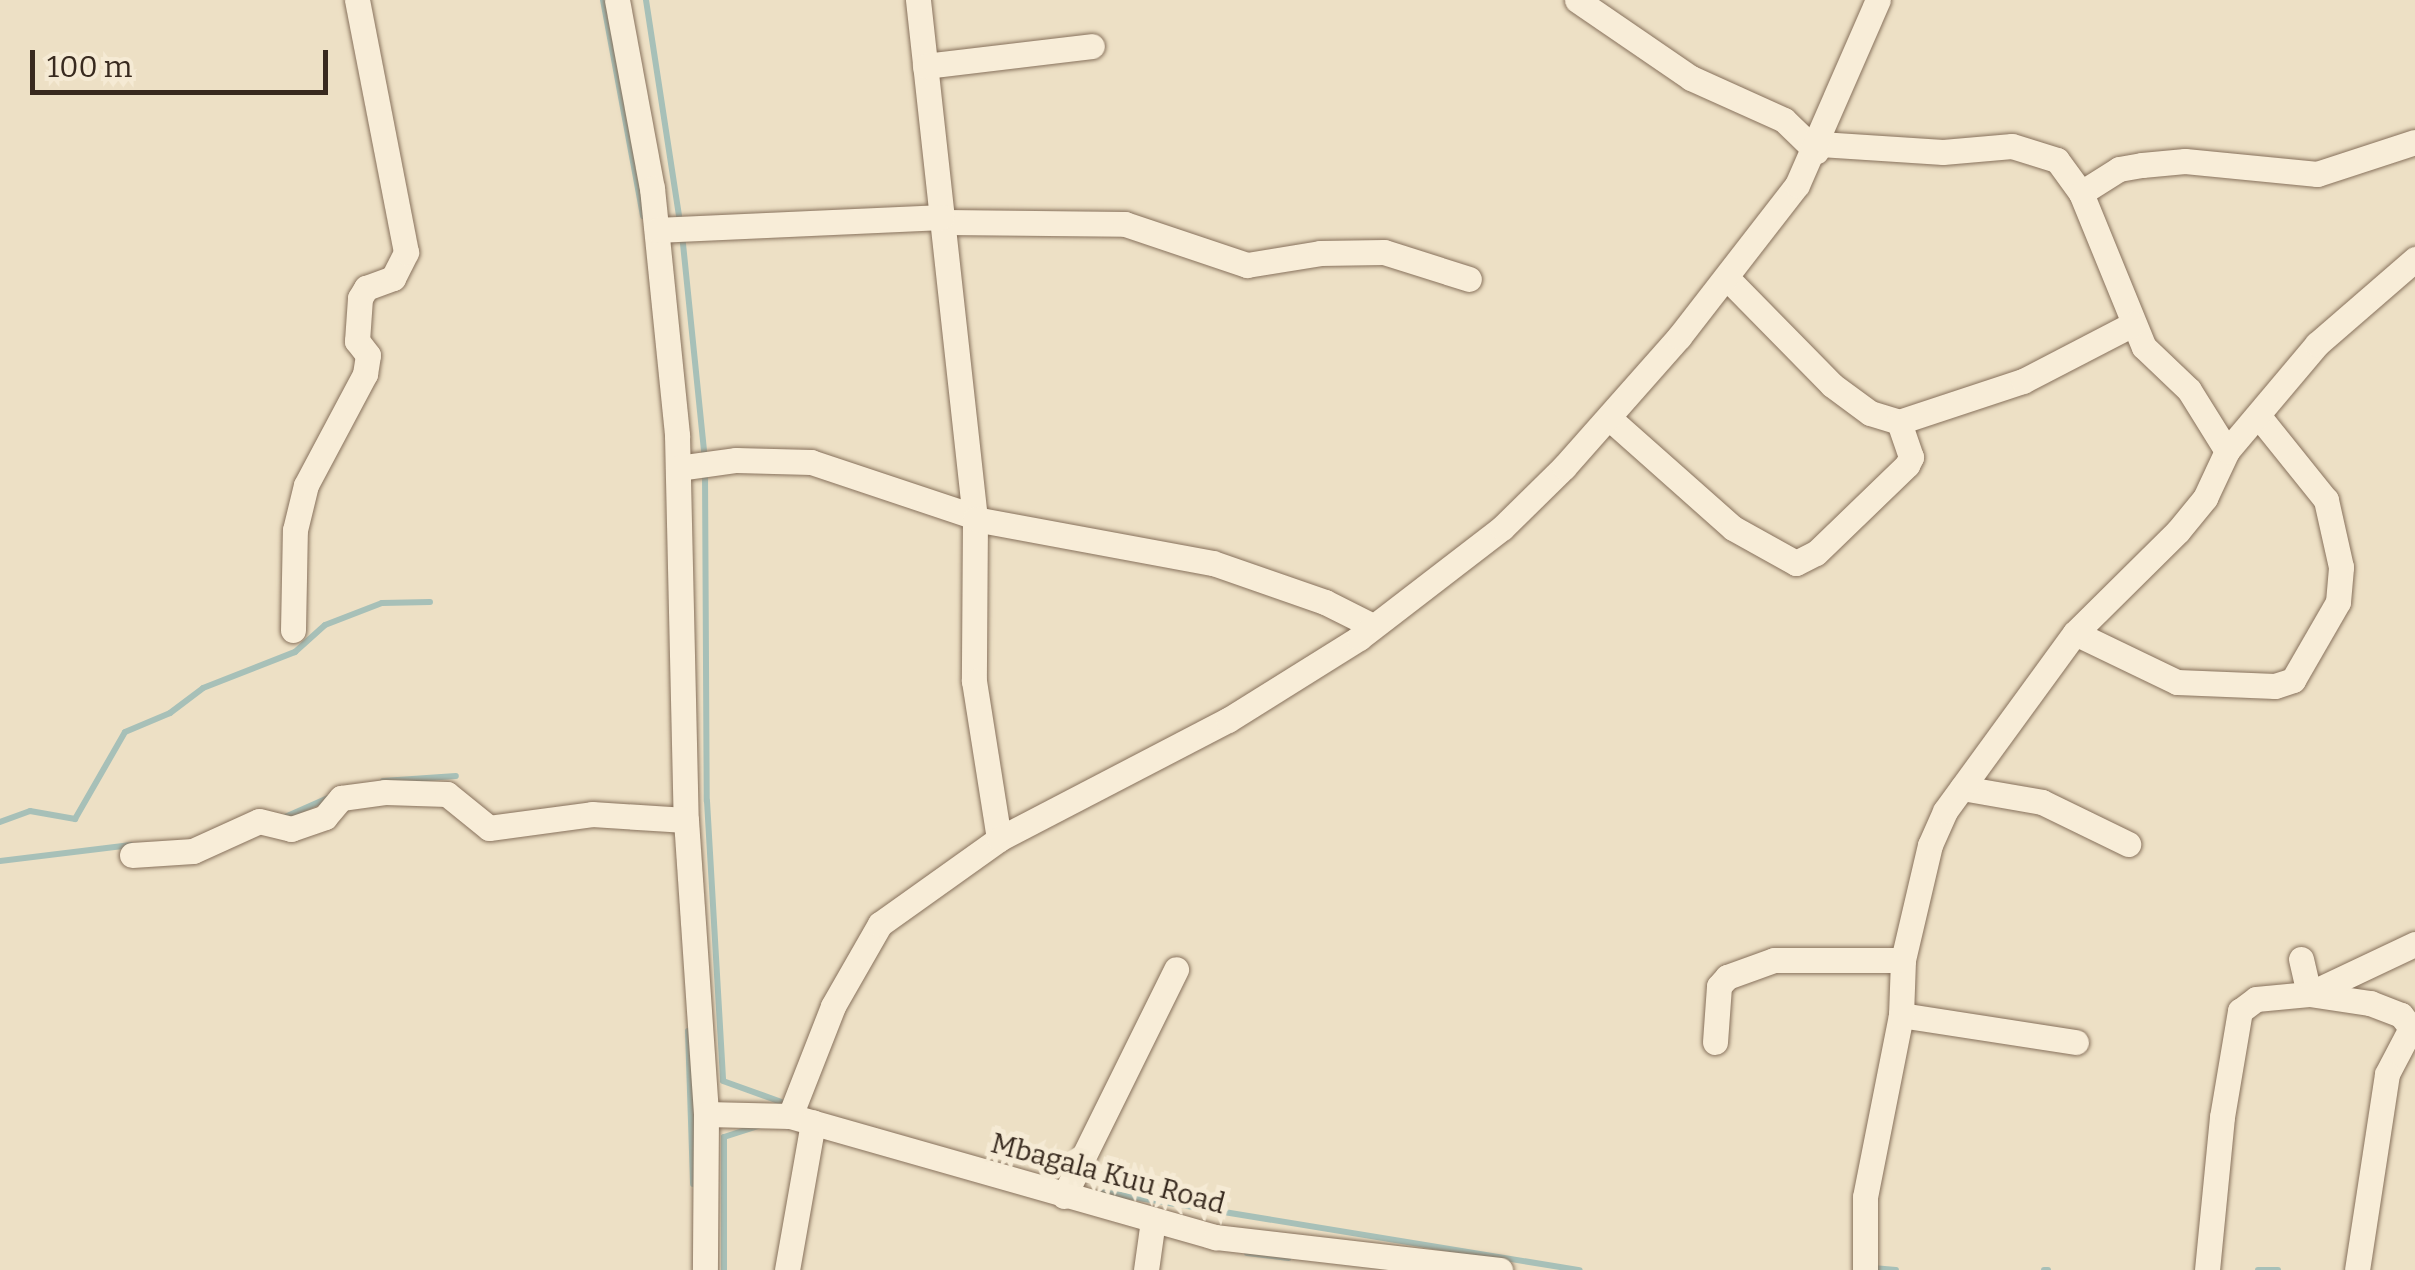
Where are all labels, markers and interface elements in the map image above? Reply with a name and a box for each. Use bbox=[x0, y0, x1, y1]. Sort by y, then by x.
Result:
scale bar bbox=[35, 30, 332, 92]
text: 100 m bbox=[47, 49, 132, 85]
street label: Mbagala Kuu Road bbox=[987, 1127, 1229, 1221]

